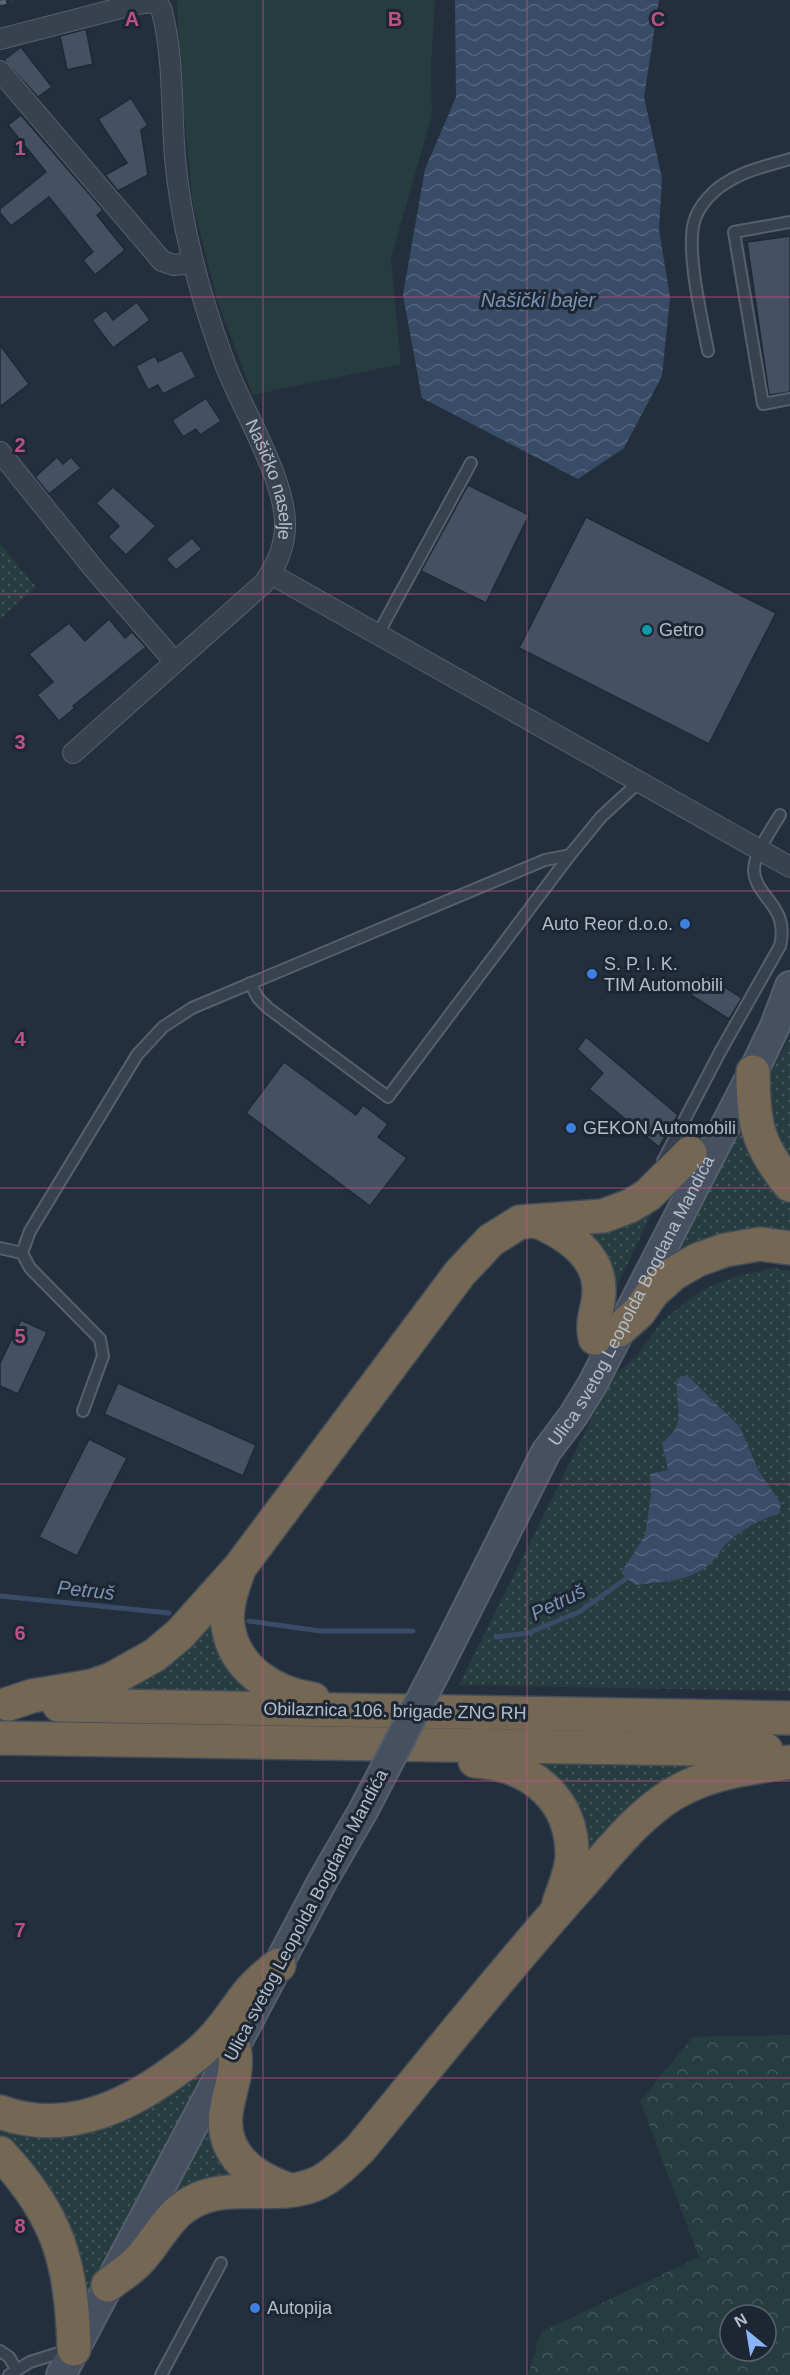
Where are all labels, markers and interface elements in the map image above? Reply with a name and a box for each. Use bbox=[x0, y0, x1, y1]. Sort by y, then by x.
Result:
text: A bbox=[125, 8, 139, 30]
text: B bbox=[388, 8, 402, 30]
text: C bbox=[651, 8, 665, 30]
text: 1 bbox=[14, 137, 26, 159]
water label: Našički bajer bbox=[481, 289, 597, 311]
street label: Našičko naselje bbox=[241, 416, 295, 541]
text: 2 bbox=[14, 434, 26, 456]
place label: Getro bbox=[659, 620, 704, 640]
marker: Getro bbox=[640, 623, 654, 637]
text: 3 bbox=[14, 731, 26, 753]
place label: Auto Reor d.o.o. bbox=[542, 914, 673, 934]
marker: Auto Reor d.o.o. bbox=[678, 917, 692, 931]
place label: S. P. I. K. TIM Automobili bbox=[604, 954, 723, 995]
marker: S. P. I. K. TIM Automobili bbox=[585, 967, 599, 981]
text: 4 bbox=[14, 1028, 26, 1050]
place label: GEKON Automobili bbox=[583, 1118, 736, 1138]
marker: GEKON Automobili bbox=[564, 1121, 578, 1135]
street label: Ulica svetog Leopolda Bogdana Mandića bbox=[544, 1151, 719, 1450]
text: 5 bbox=[14, 1325, 26, 1347]
water label: Petruš bbox=[56, 1576, 116, 1604]
water label: Petruš bbox=[527, 1579, 589, 1625]
text: 6 bbox=[14, 1622, 26, 1644]
street label: Obilaznica 106. brigade ZNG RH bbox=[263, 1699, 527, 1723]
street label: Ulica svetog Leopolda Bogdana Mandića bbox=[220, 1765, 392, 2064]
text: 7 bbox=[14, 1919, 26, 1941]
text: 8 bbox=[14, 2215, 26, 2237]
place label: Autopija bbox=[267, 2298, 333, 2318]
marker: Autopija bbox=[248, 2301, 262, 2315]
north arrow bbox=[718, 2303, 778, 2363]
text: N bbox=[731, 2310, 750, 2331]

